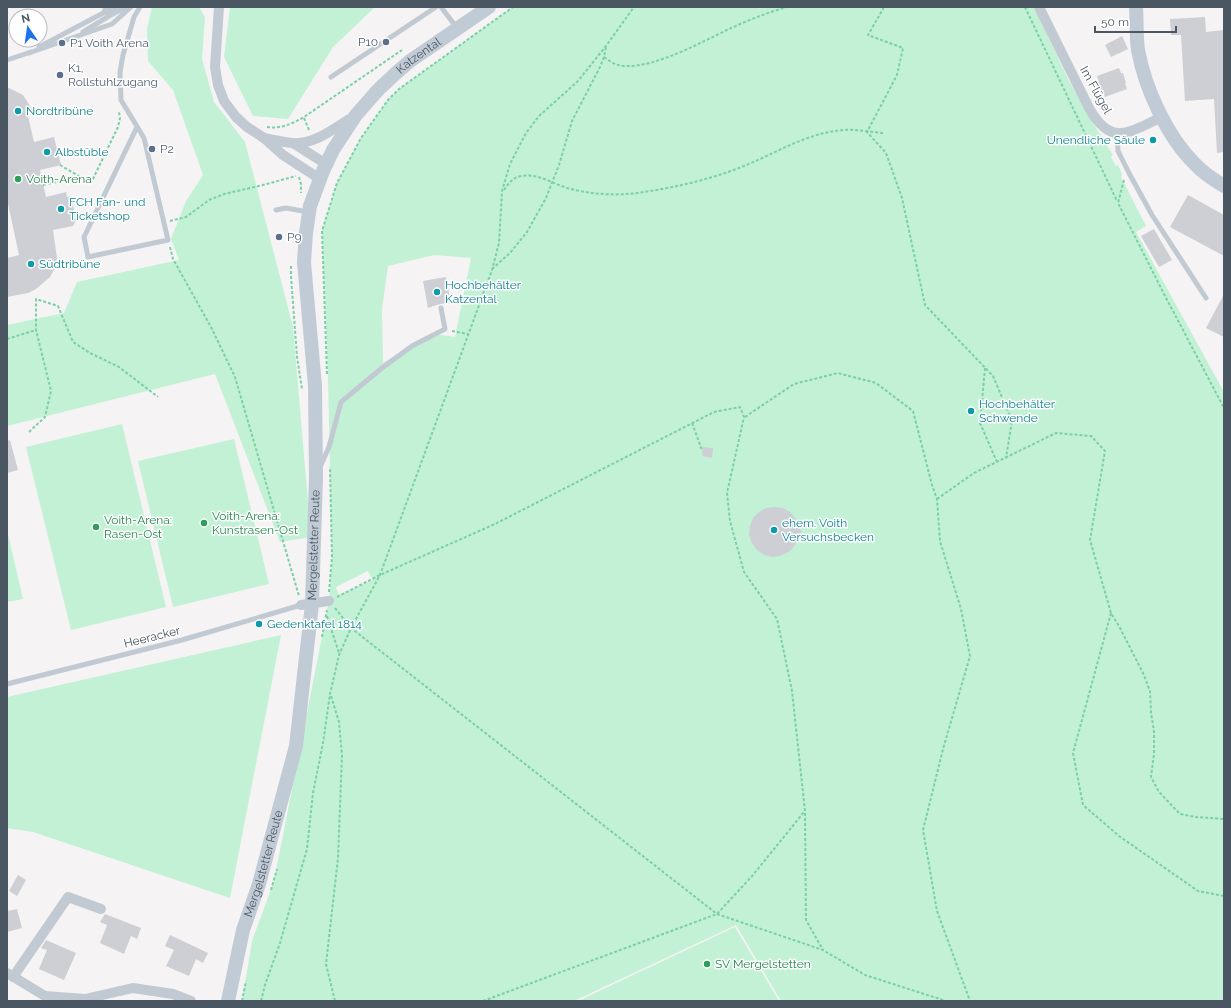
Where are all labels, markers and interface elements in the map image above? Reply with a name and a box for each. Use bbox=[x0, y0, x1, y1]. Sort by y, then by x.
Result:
north arrow bbox=[8, 8, 48, 48]
scale bar bbox=[1095, 8, 1176, 34]
text: N bbox=[20, 11, 31, 26]
text: 50 m bbox=[1101, 15, 1129, 29]
street label: Katzental bbox=[393, 34, 444, 77]
place label: P10 bbox=[358, 35, 378, 49]
place label: P1 Voith Arena bbox=[70, 36, 149, 50]
marker: P10 bbox=[381, 37, 391, 47]
marker: P1 Voith Arena bbox=[57, 38, 67, 48]
place label: K1, Rollstuhlzugang bbox=[68, 61, 158, 89]
street label: Im Flügel bbox=[1077, 64, 1115, 117]
marker: K1, Rollstuhlzugang bbox=[55, 70, 65, 80]
place label: Nordtribüne bbox=[26, 104, 93, 118]
marker: Nordtribüne bbox=[13, 106, 23, 116]
place label: Unendliche Säule bbox=[1047, 133, 1145, 147]
marker: Unendliche Säule bbox=[1148, 135, 1158, 145]
place label: P2 bbox=[160, 142, 174, 156]
marker: P2 bbox=[147, 144, 157, 154]
place label: Albstüble bbox=[55, 145, 108, 159]
marker: Albstüble bbox=[42, 147, 52, 157]
place label: Voith-Arena bbox=[26, 172, 92, 186]
marker: Voith-Arena bbox=[13, 174, 23, 184]
place label: FCH Fan- und Ticketshop bbox=[69, 195, 146, 223]
marker: FCH Fan- und Ticketshop bbox=[56, 204, 66, 214]
place label: P9 bbox=[287, 230, 302, 244]
marker: P9 bbox=[274, 232, 284, 242]
place label: Südtribüne bbox=[39, 257, 100, 271]
marker: Südtribüne bbox=[26, 259, 36, 269]
place label: Hochbehälter Katzental bbox=[445, 278, 522, 306]
marker: Hochbehälter Katzental bbox=[432, 287, 442, 297]
place label: Hochbehälter Schwende bbox=[979, 397, 1056, 425]
marker: Hochbehälter Schwende bbox=[966, 406, 976, 416]
street label: Mergelstetter Reute bbox=[305, 489, 323, 601]
place label: Voith-Arena: Kunstrasen-Ost bbox=[212, 509, 298, 537]
place label: Voith-Arena: Rasen-Ost bbox=[104, 513, 172, 541]
place label: ehem. Voith Versuchsbecken bbox=[782, 516, 874, 544]
marker: Voith-Arena: Kunstrasen-Ost bbox=[199, 518, 209, 528]
marker: Voith-Arena: Rasen-Ost bbox=[91, 522, 101, 532]
marker: ehem. Voith Versuchsbecken bbox=[769, 525, 779, 535]
place label: Gedenktafel 1814 bbox=[267, 617, 362, 631]
marker: Gedenktafel 1814 bbox=[254, 619, 264, 629]
street label: Heeracker bbox=[122, 623, 182, 651]
street label: Mergelstetter Reute bbox=[241, 809, 285, 919]
place label: SV Mergelstetten bbox=[715, 957, 811, 971]
marker: SV Mergelstetten bbox=[702, 959, 712, 969]

